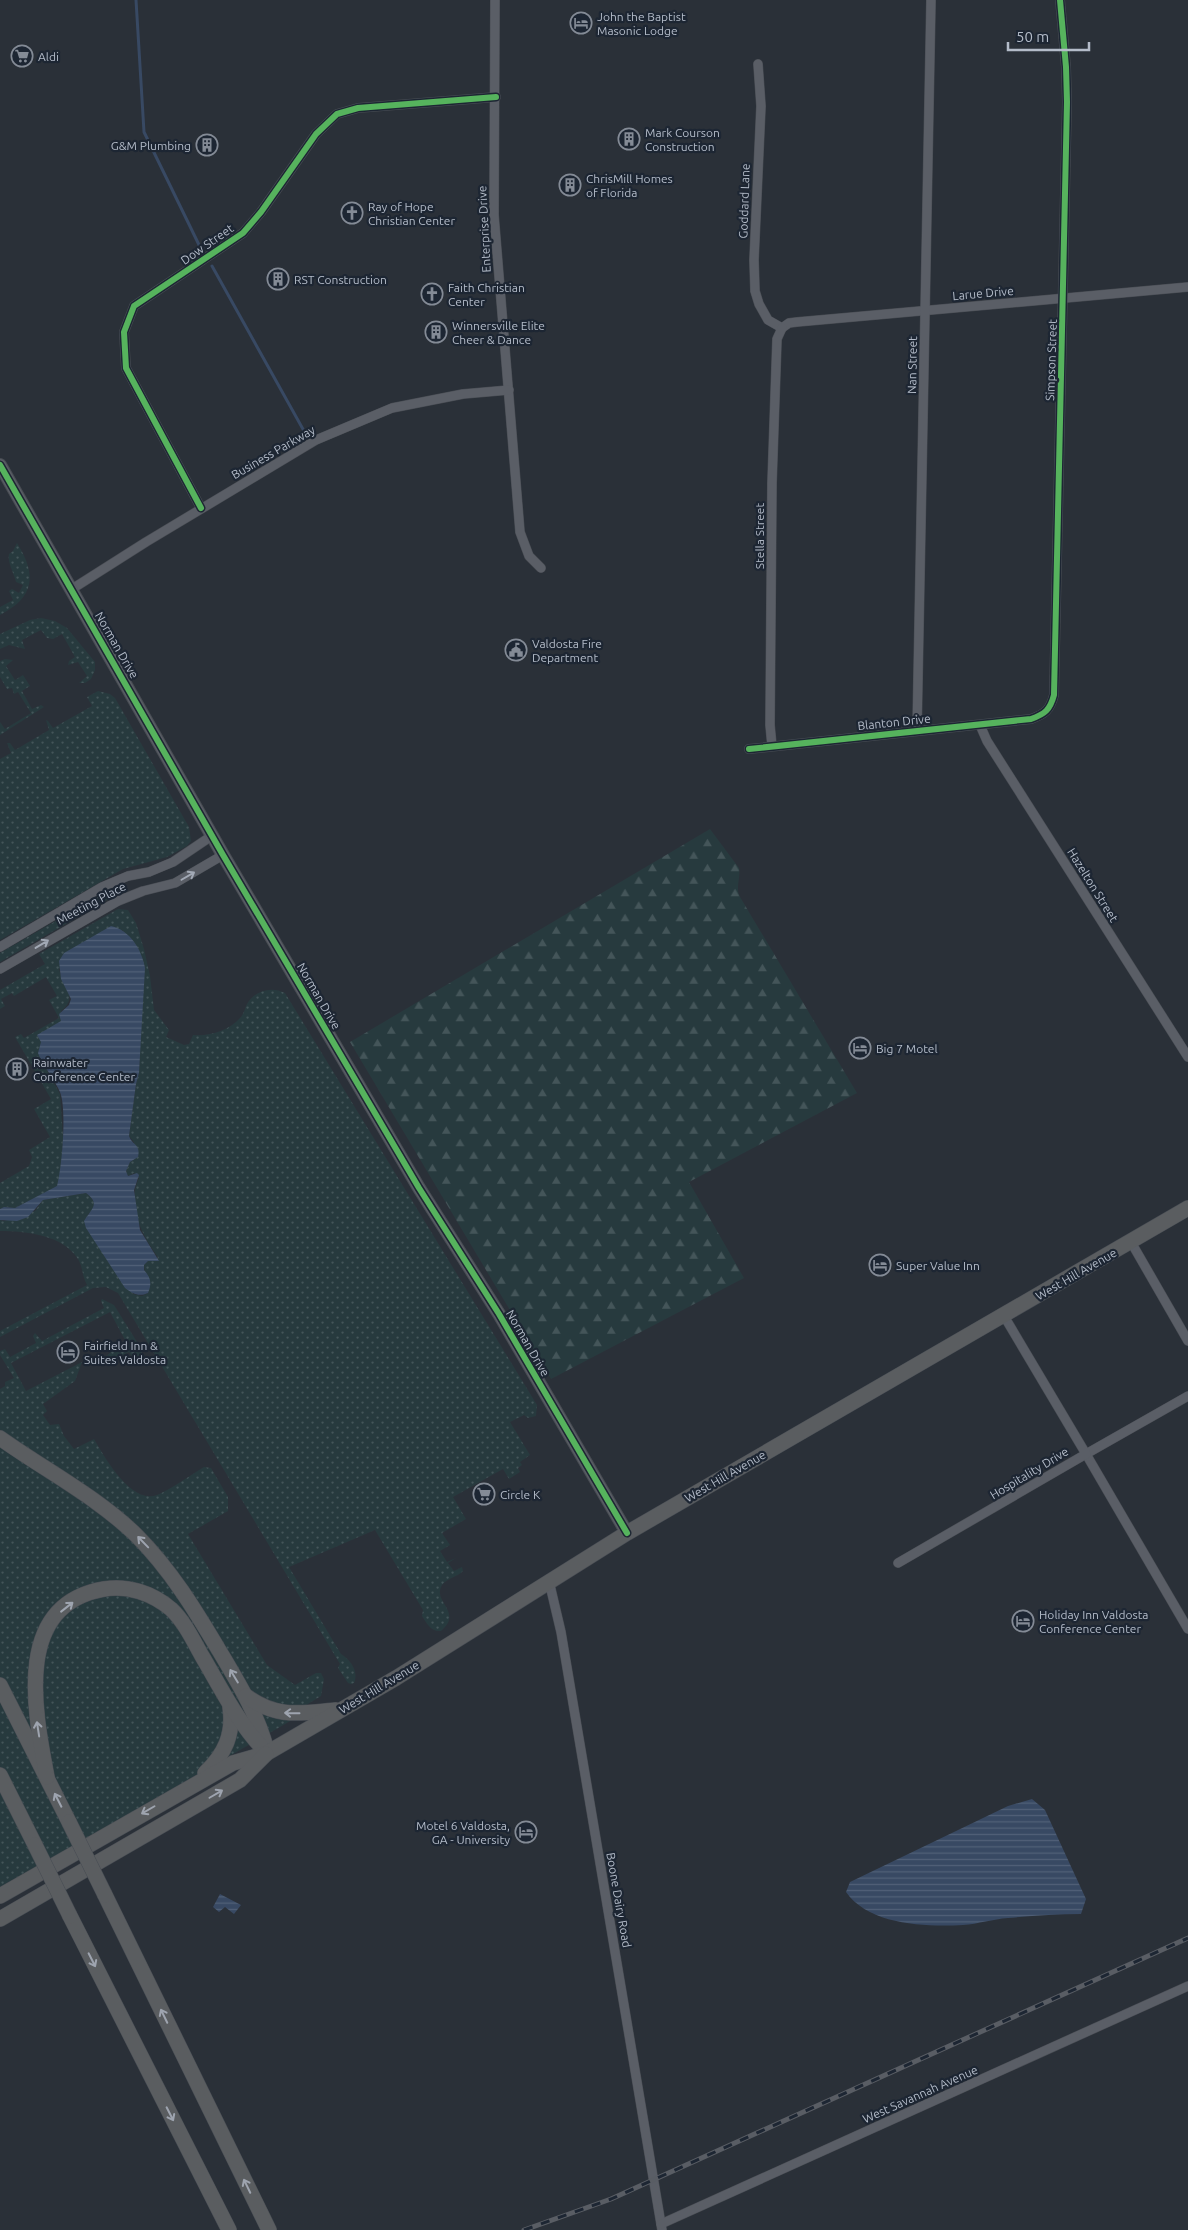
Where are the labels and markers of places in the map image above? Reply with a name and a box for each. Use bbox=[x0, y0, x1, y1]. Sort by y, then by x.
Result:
place label: John the Baptist Masonic Lodge bbox=[597, 10, 686, 37]
hotel icon: John the Baptist Masonic Lodge bbox=[569, 11, 593, 35]
supermarket icon: Aldi bbox=[10, 44, 34, 68]
place label: Aldi bbox=[38, 50, 59, 63]
place label: Mark Courson Construction bbox=[645, 126, 720, 153]
building icon: Mark Courson Construction bbox=[617, 127, 641, 151]
building icon: G&M Plumbing bbox=[195, 133, 219, 157]
place label: G&M Plumbing bbox=[111, 139, 191, 152]
place label: ChrisMill Homes of Florida bbox=[586, 172, 673, 199]
building icon: ChrisMill Homes of Florida bbox=[558, 173, 582, 197]
place label: Ray of Hope Christian Center bbox=[368, 200, 455, 227]
church icon: Ray of Hope Christian Center bbox=[340, 201, 364, 225]
building icon: RST Construction bbox=[266, 267, 290, 291]
place label: RST Construction bbox=[294, 273, 387, 286]
place label: Faith Christian Center bbox=[448, 281, 525, 308]
church icon: Faith Christian Center bbox=[420, 282, 444, 306]
place label: Winnersville Elite Cheer & Dance bbox=[452, 319, 545, 346]
building icon: Winnersville Elite Cheer & Dance bbox=[424, 320, 448, 344]
place label: Valdosta Fire Department bbox=[532, 637, 602, 664]
public building icon: Valdosta Fire Department bbox=[504, 638, 528, 662]
hotel icon: Big 7 Motel bbox=[848, 1036, 872, 1060]
place label: Big 7 Motel bbox=[876, 1042, 938, 1055]
place label: Rainwater Conference Center bbox=[33, 1056, 135, 1083]
building icon: Rainwater Conference Center bbox=[5, 1057, 29, 1081]
hotel icon: Super Value Inn bbox=[868, 1253, 892, 1277]
place label: Super Value Inn bbox=[896, 1259, 980, 1272]
place label: Fairfield Inn & Suites Valdosta bbox=[84, 1339, 166, 1366]
hotel icon: Fairfield Inn & Suites Valdosta bbox=[56, 1340, 80, 1364]
supermarket icon: Circle K bbox=[472, 1482, 496, 1506]
place label: Circle K bbox=[500, 1488, 541, 1501]
place label: Holiday Inn Valdosta Conference Center bbox=[1039, 1608, 1149, 1635]
hotel icon: Holiday Inn Valdosta Conference Center bbox=[1011, 1609, 1035, 1633]
place label: Motel 6 Valdosta, GA - University bbox=[416, 1819, 510, 1846]
hotel icon: Motel 6 Valdosta, GA - University bbox=[514, 1820, 538, 1844]

